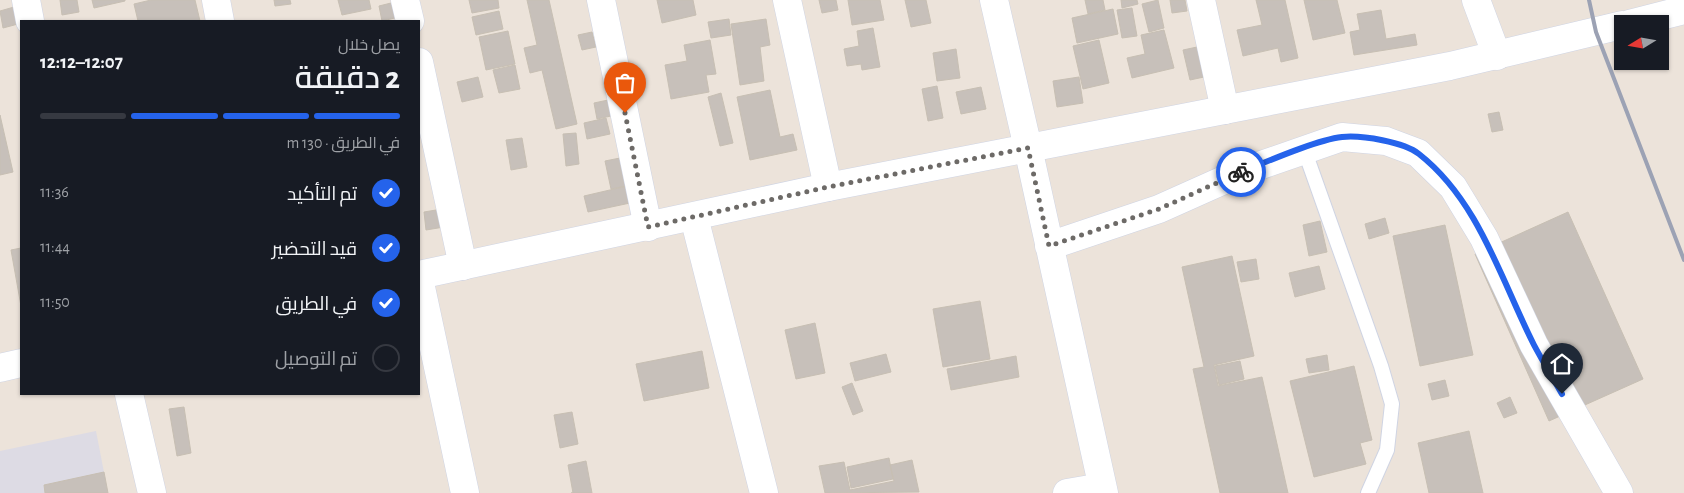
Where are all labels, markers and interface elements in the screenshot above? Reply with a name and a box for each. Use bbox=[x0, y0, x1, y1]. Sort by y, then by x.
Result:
north arrow bbox=[1614, 15, 1669, 70]
map controls bbox=[1614, 15, 1669, 70]
text: يصل خلال bbox=[338, 37, 400, 53]
text: 12:07–12:12 bbox=[40, 53, 123, 72]
text: 2 دقيقة bbox=[295, 62, 400, 94]
pin bbox=[604, 62, 646, 113]
icon: bag bbox=[611, 69, 639, 97]
text: في الطريق · 130 m bbox=[286, 135, 400, 151]
courier bbox=[1216, 147, 1266, 197]
icon: bike bbox=[1227, 158, 1255, 186]
icon: check bbox=[372, 179, 400, 207]
text: 11:36 bbox=[40, 184, 69, 200]
text: تم التأكيد bbox=[287, 185, 357, 204]
icon: check bbox=[372, 234, 400, 262]
text: 11:44 bbox=[40, 239, 70, 255]
text: قيد التحضير bbox=[272, 240, 357, 259]
icon: check bbox=[372, 289, 400, 317]
text: 11:50 bbox=[40, 294, 70, 310]
text: في الطريق bbox=[275, 295, 357, 314]
pin bbox=[1541, 343, 1583, 394]
text: تم التوصيل bbox=[275, 350, 357, 369]
icon: home bbox=[1548, 350, 1576, 378]

